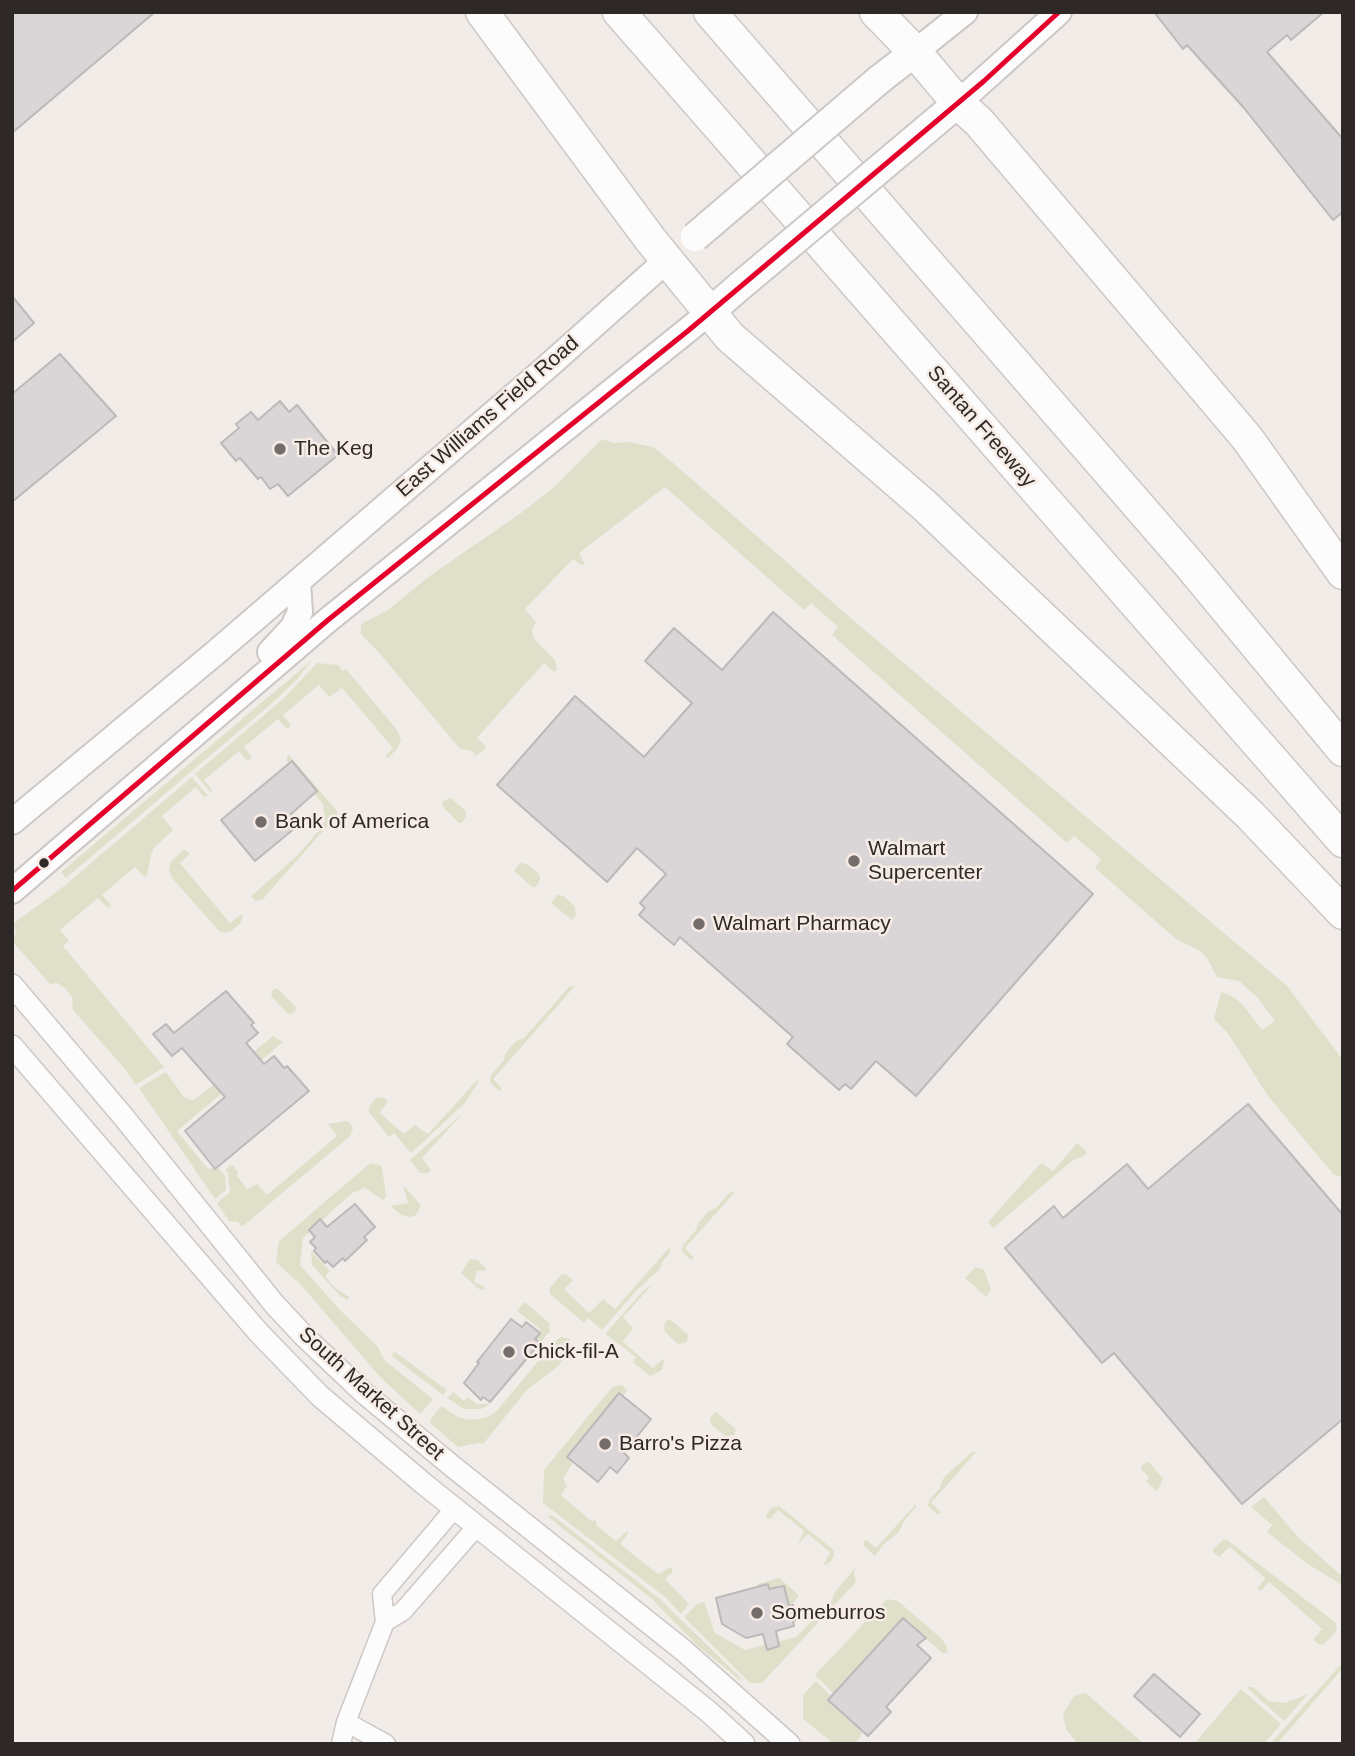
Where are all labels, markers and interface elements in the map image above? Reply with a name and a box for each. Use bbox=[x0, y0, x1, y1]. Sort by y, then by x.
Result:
street label: East Williams Field Road bbox=[392, 331, 584, 503]
street label: Santan Freeway bbox=[921, 361, 1041, 493]
place label: The Keg bbox=[294, 436, 373, 462]
marker: The Keg bbox=[272, 441, 288, 457]
place label: Bank of America bbox=[275, 809, 429, 835]
marker: Bank of America bbox=[253, 814, 269, 830]
place label: Walmart Supercenter bbox=[868, 836, 982, 886]
marker: Walmart Supercenter bbox=[846, 853, 862, 869]
unlabelled marker bbox=[37, 856, 51, 870]
place label: Walmart Pharmacy bbox=[713, 911, 891, 937]
marker: Walmart Pharmacy bbox=[691, 916, 707, 932]
street label: South Market Street bbox=[293, 1322, 449, 1466]
place label: Chick-fil-A bbox=[523, 1339, 619, 1365]
marker: Chick-fil-A bbox=[501, 1344, 517, 1360]
place label: Barro's Pizza bbox=[619, 1431, 742, 1457]
marker: Barro's Pizza bbox=[597, 1436, 613, 1452]
place label: Someburros bbox=[771, 1600, 885, 1626]
marker: Someburros bbox=[749, 1605, 765, 1621]

